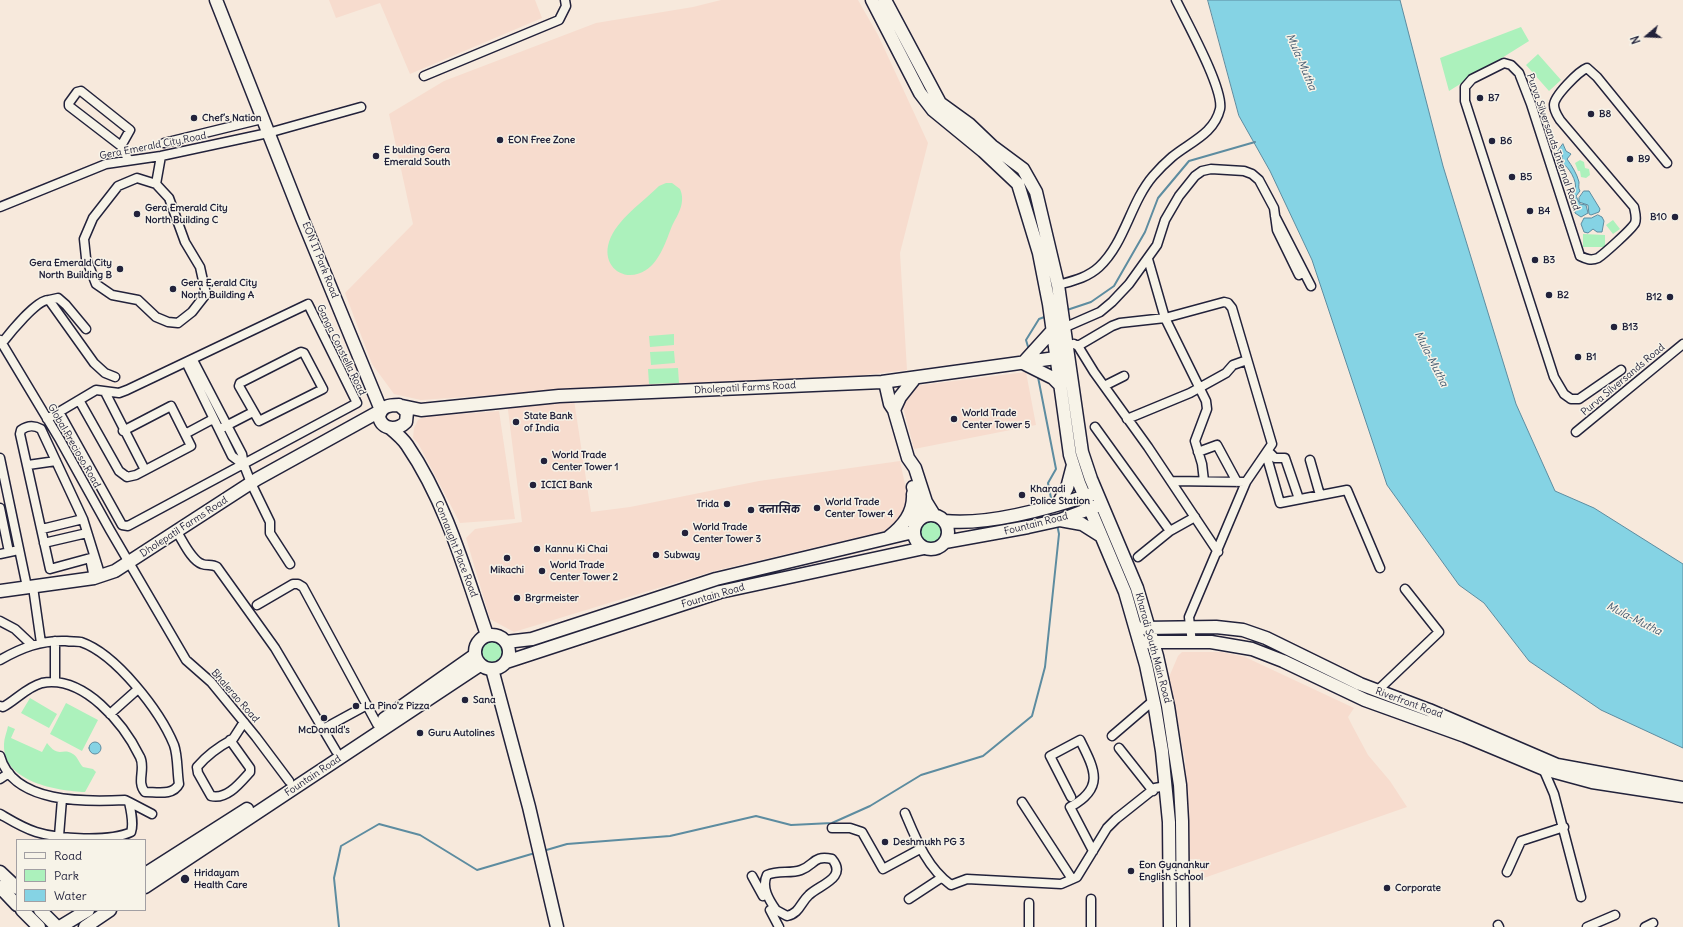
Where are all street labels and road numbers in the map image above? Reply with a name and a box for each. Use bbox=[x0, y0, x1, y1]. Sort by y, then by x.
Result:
street label: Purva Silversands Internal Road bbox=[1524, 72, 1582, 212]
street label: Gera Emerald City Road bbox=[99, 130, 207, 162]
street label: EON IT Park Road bbox=[299, 220, 341, 300]
street label: Ganga Constella Road bbox=[314, 303, 368, 397]
street label: Purva Silversands Road bbox=[1579, 341, 1667, 419]
street label: Dholepatil Farms Road bbox=[694, 379, 796, 397]
street label: Global Precioso Road bbox=[45, 402, 103, 490]
street label: Dholepatil Farms Road bbox=[138, 494, 230, 560]
street label: Connaught Place Road bbox=[432, 499, 480, 599]
street label: Fountain Road bbox=[1003, 510, 1069, 538]
street label: Fountain Road bbox=[680, 581, 746, 611]
street label: Kharadi South Main Road bbox=[1132, 591, 1174, 705]
street label: Bhalerao Road bbox=[209, 667, 261, 725]
street label: Riverfront Road bbox=[1374, 685, 1444, 721]
street label: Fountain Road bbox=[283, 753, 343, 799]

